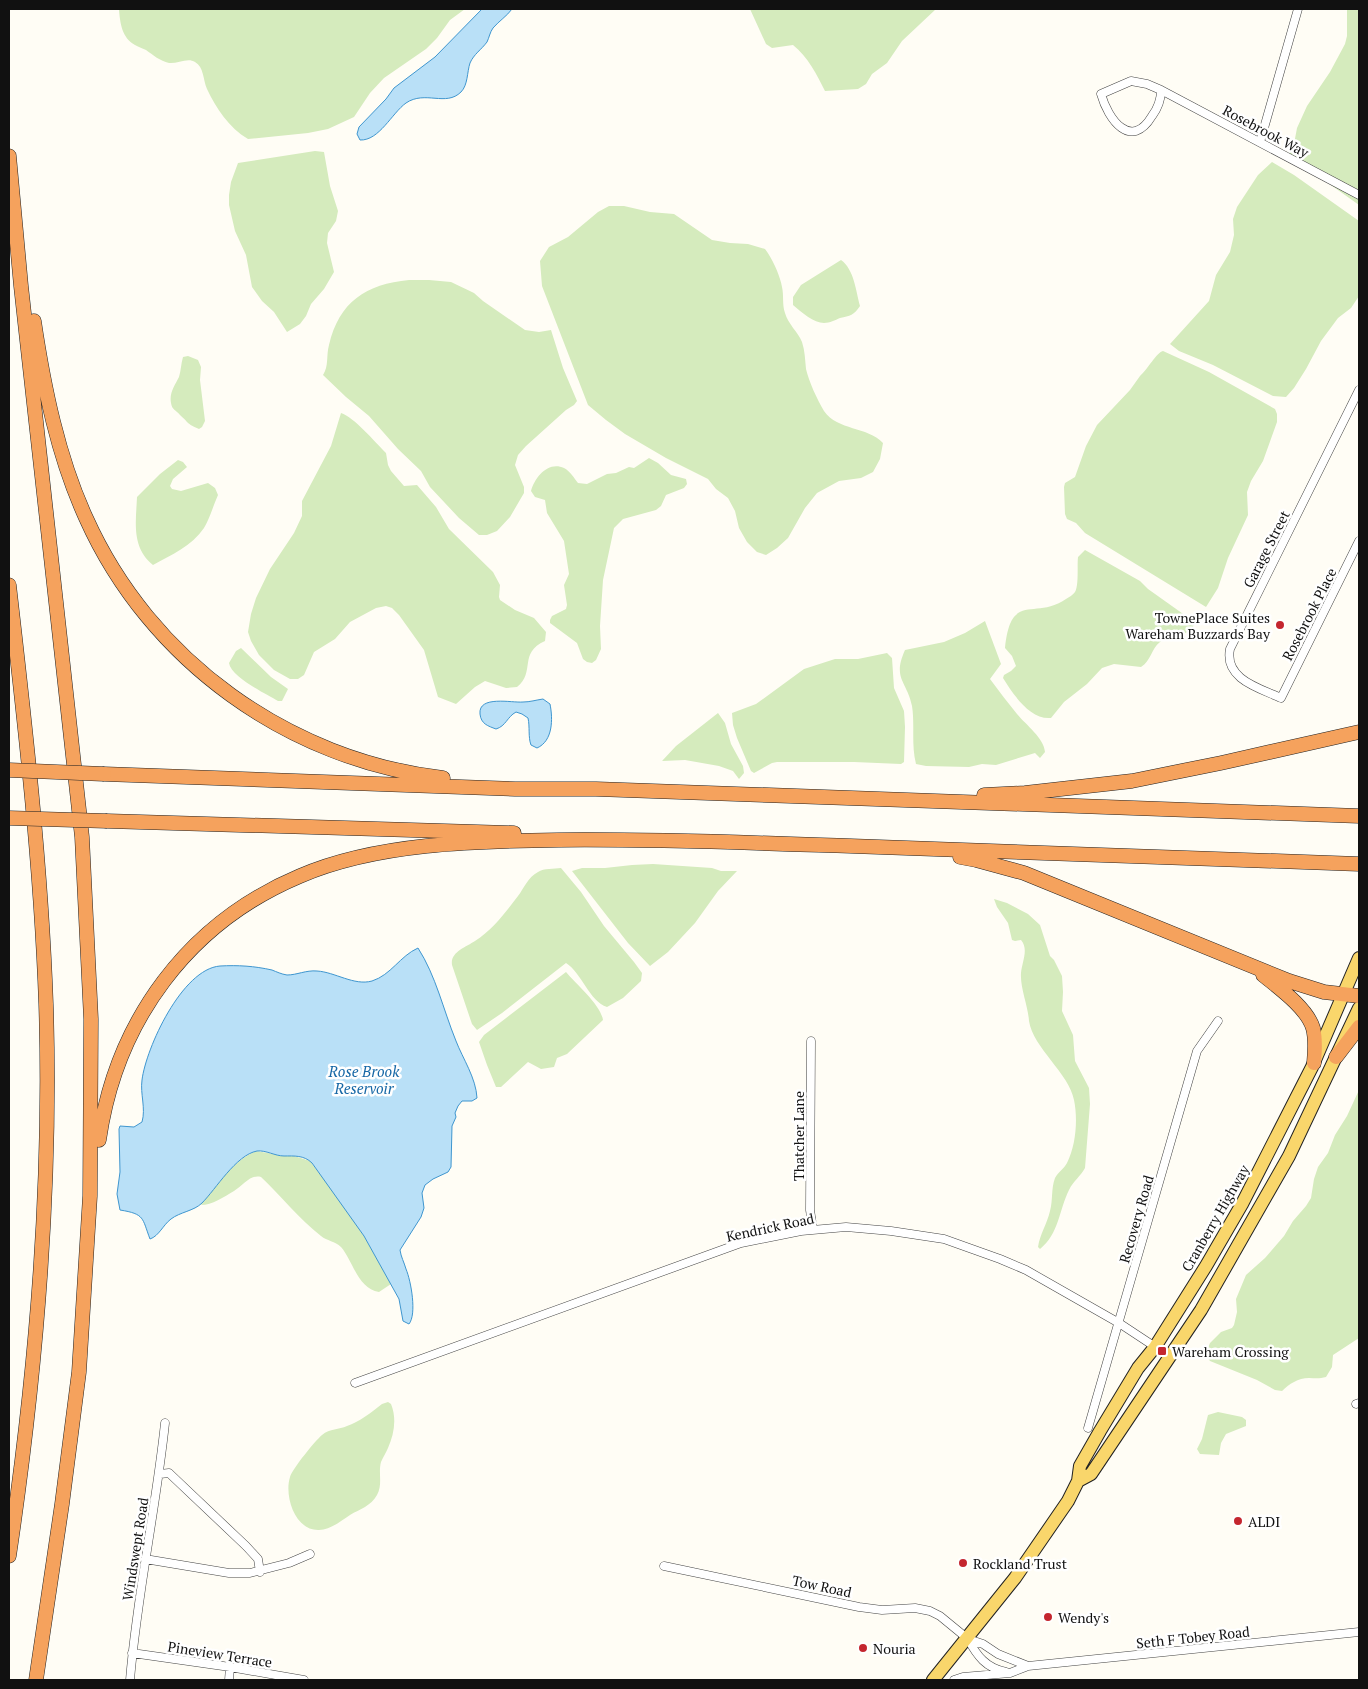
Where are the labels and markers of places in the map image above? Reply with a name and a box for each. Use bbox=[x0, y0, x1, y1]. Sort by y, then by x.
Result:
place label: TownePlace Suites Wareham Buzzards Bay bbox=[1125, 608, 1271, 643]
marker: TownePlace Suites Wareham Buzzards Bay bbox=[1274, 619, 1286, 631]
place label: Wareham Crossing bbox=[1172, 1342, 1289, 1361]
marker: Wareham Crossing bbox=[1156, 1345, 1168, 1357]
place label: ALDI bbox=[1248, 1512, 1280, 1531]
marker: ALDI bbox=[1232, 1515, 1244, 1527]
place label: Rockland Trust bbox=[973, 1554, 1068, 1573]
marker: Rockland Trust bbox=[957, 1557, 969, 1569]
place label: Wendy's bbox=[1058, 1608, 1109, 1627]
marker: Wendy's bbox=[1042, 1611, 1054, 1623]
place label: Nouria bbox=[873, 1639, 916, 1658]
marker: Nouria bbox=[857, 1642, 869, 1654]

